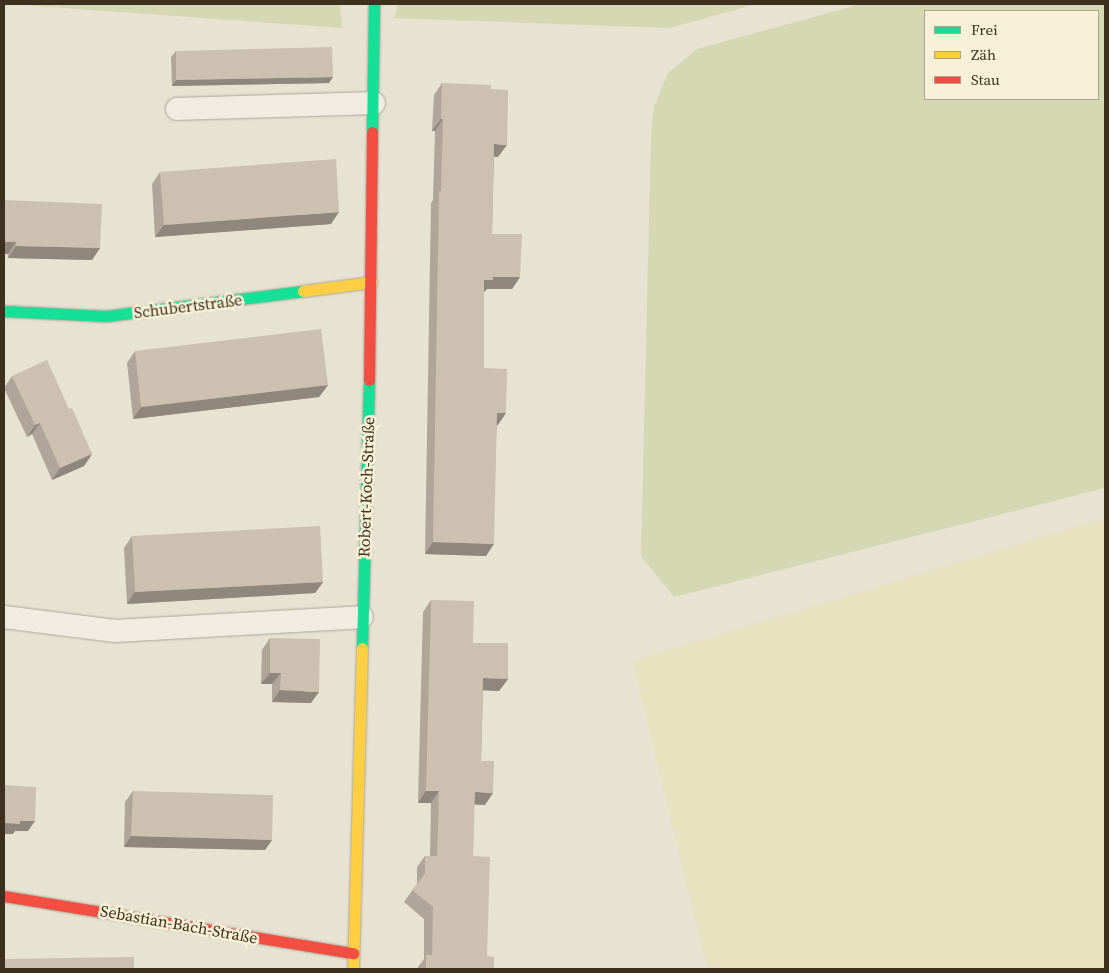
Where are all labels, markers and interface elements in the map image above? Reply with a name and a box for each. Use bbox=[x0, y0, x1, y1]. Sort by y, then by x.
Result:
legend bbox=[924, 10, 1099, 100]
text: Frei bbox=[971, 19, 998, 40]
text: Zäh bbox=[971, 44, 996, 65]
text: Stau bbox=[971, 69, 1000, 90]
street label: Schubertstraße bbox=[133, 290, 243, 322]
street label: Robert-Koch-Straße bbox=[354, 416, 378, 558]
street label: Sebastian-Bach-Straße bbox=[99, 901, 259, 947]

